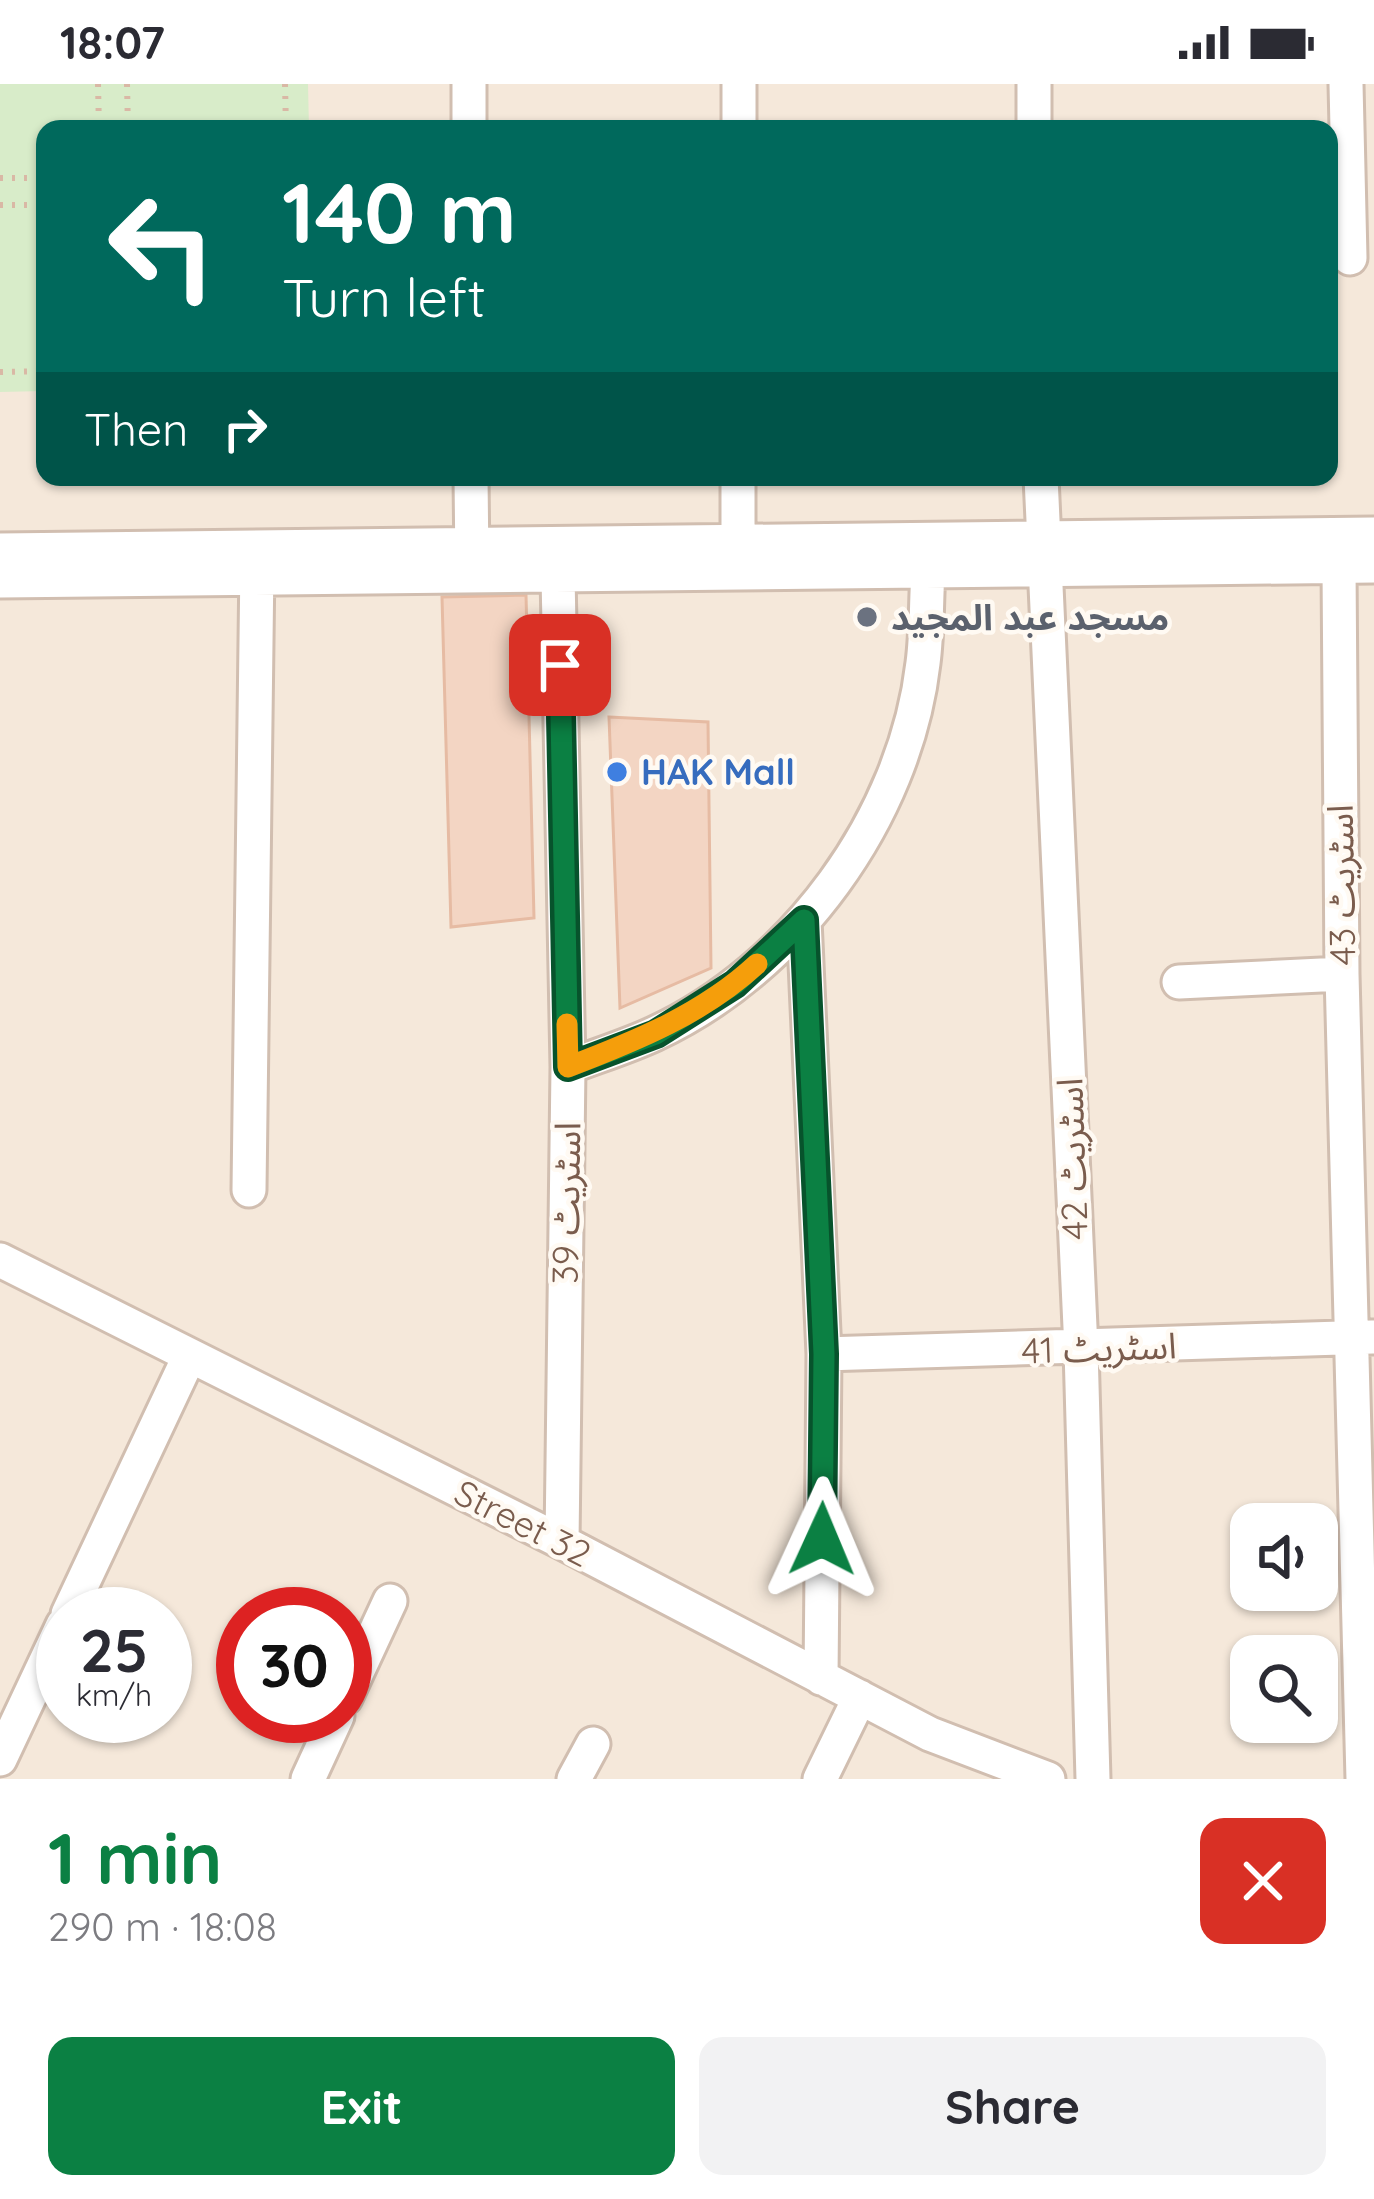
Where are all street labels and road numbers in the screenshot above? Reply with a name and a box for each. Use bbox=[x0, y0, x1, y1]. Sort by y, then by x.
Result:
street label: اسٹریٹ 43 bbox=[1317, 804, 1364, 966]
street label: اسٹریٹ 42 bbox=[1046, 1077, 1097, 1241]
street label: اسٹریٹ 39 bbox=[542, 1121, 589, 1285]
street label: اسٹریٹ 41 bbox=[1021, 1322, 1177, 1373]
street label: Street 32 bbox=[448, 1469, 599, 1576]

